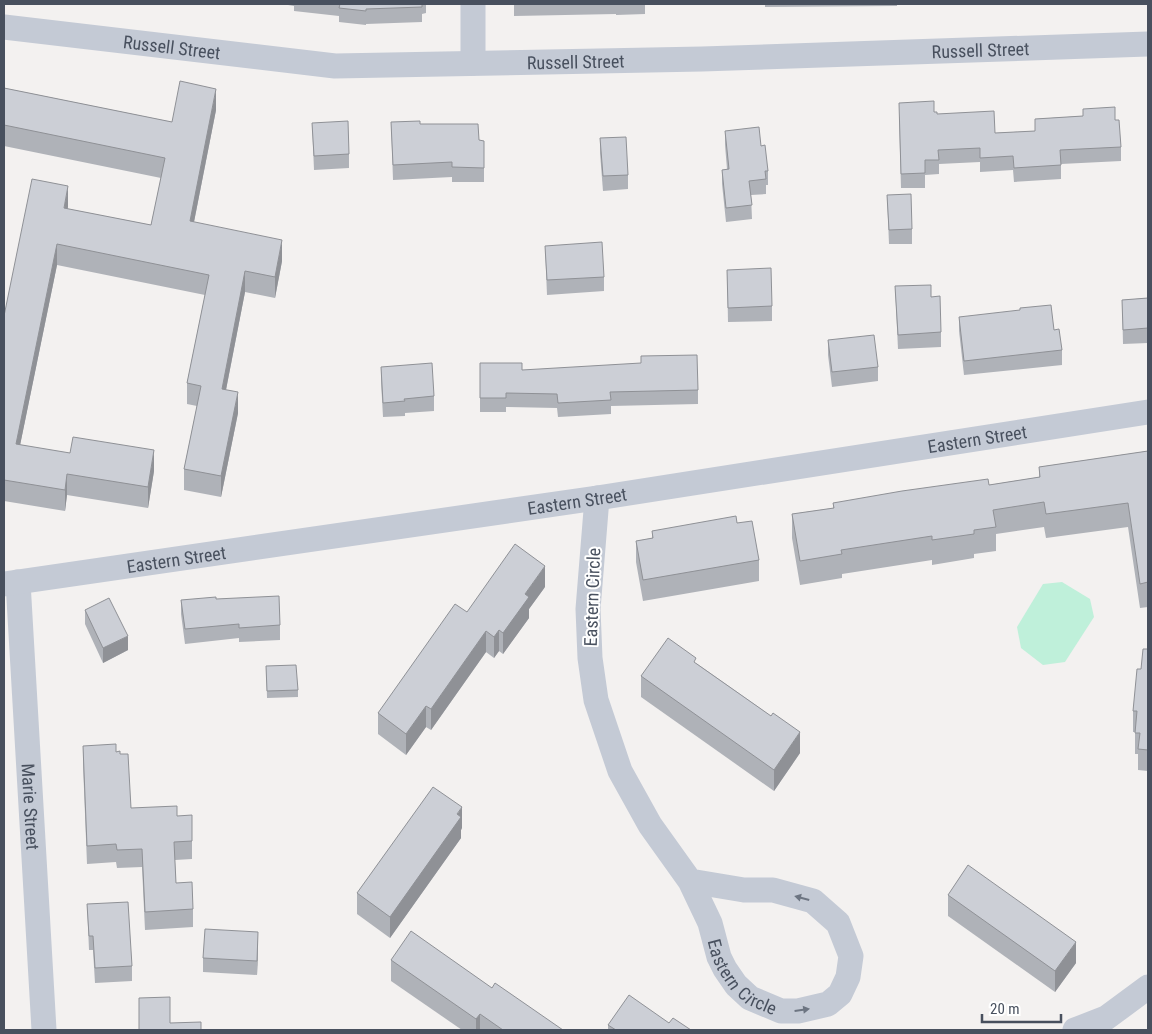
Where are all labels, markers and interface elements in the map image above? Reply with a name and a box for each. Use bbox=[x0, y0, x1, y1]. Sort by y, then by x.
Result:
street label: Russell Street bbox=[122, 31, 222, 63]
street label: Russell Street bbox=[931, 37, 1030, 62]
street label: Russell Street bbox=[527, 50, 625, 73]
street label: Eastern Street bbox=[926, 421, 1028, 457]
street label: Eastern Street bbox=[526, 483, 628, 518]
street label: Eastern Street bbox=[125, 541, 227, 577]
street label: Eastern Circle bbox=[580, 547, 604, 647]
street label: Marie Street bbox=[18, 763, 44, 850]
one-way arrow bbox=[794, 894, 810, 902]
street label: Eastern Circle bbox=[704, 937, 780, 1019]
scale bar bbox=[982, 992, 1061, 1024]
text: 20 m bbox=[990, 1000, 1020, 1018]
one-way arrow bbox=[794, 1006, 810, 1014]

